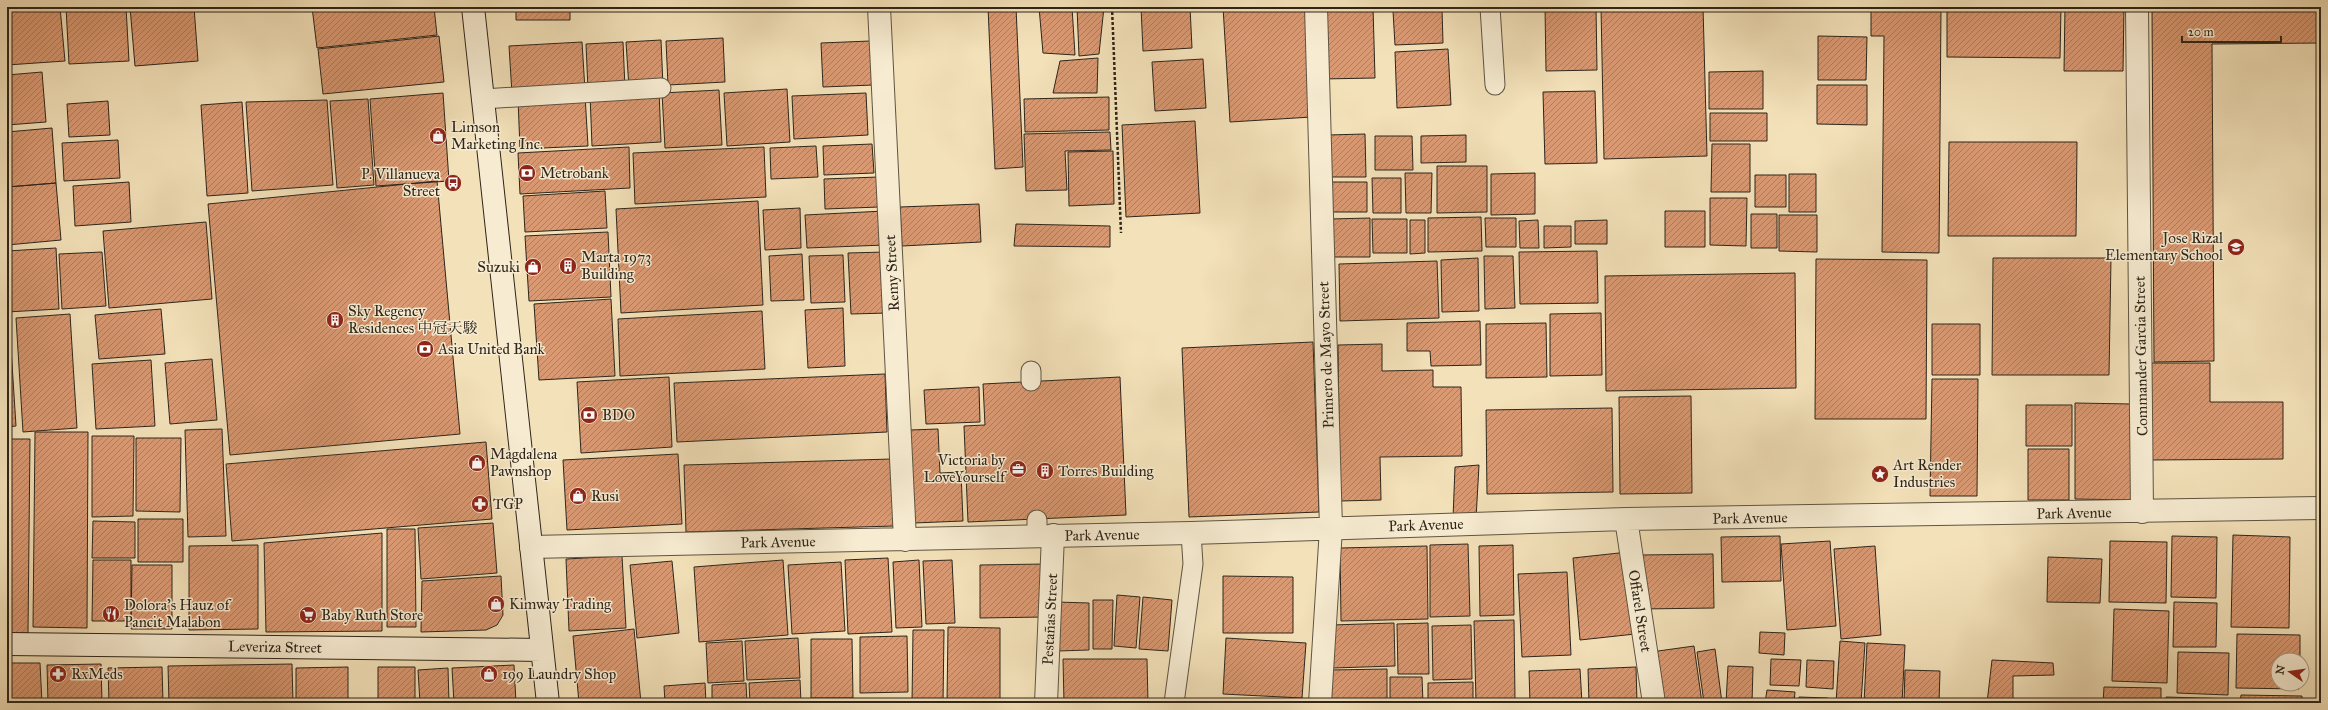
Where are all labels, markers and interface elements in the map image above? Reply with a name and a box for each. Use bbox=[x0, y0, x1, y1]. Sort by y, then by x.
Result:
scale bar bbox=[2182, 18, 2281, 44]
text: 20 m bbox=[2188, 25, 2214, 39]
place label: Limson Marketing Inc. bbox=[451, 118, 543, 153]
shop icon: Limson Marketing Inc. bbox=[428, 126, 448, 146]
bank icon: Metrobank bbox=[517, 163, 537, 183]
place label: Metrobank bbox=[540, 164, 609, 182]
place label: P. Villanueva Street bbox=[361, 165, 441, 200]
bus stop icon: P. Villanueva Street bbox=[443, 173, 463, 193]
place label: Jose Rizal Elementary School bbox=[2105, 229, 2224, 264]
street label: Remy Street bbox=[881, 234, 903, 312]
school or university icon: Jose Rizal Elementary School bbox=[2226, 237, 2246, 257]
place label: Marta 1973 Building bbox=[581, 248, 651, 283]
building icon: Marta 1973 Building bbox=[558, 256, 578, 276]
shop icon: Suzuki bbox=[523, 257, 543, 277]
place label: Suzuki bbox=[477, 258, 520, 276]
street label: Commander Garcia Street bbox=[2131, 275, 2151, 436]
street label: Primero de Mayo Street bbox=[1314, 280, 1338, 429]
place label: Sky Regency Residences 中冠天駿 bbox=[348, 302, 477, 337]
building icon: Sky Regency Residences 中冠天駿 bbox=[325, 310, 345, 330]
bank icon: Asia United Bank bbox=[415, 339, 435, 359]
place label: Asia United Bank bbox=[437, 340, 545, 358]
bank icon: BDO bbox=[579, 405, 599, 425]
place label: BDO bbox=[602, 406, 635, 424]
place label: Magdalena Pawnshop bbox=[490, 445, 558, 480]
place label: Victoria by LoveYourself bbox=[924, 451, 1008, 486]
shop icon: Magdalena Pawnshop bbox=[467, 453, 487, 473]
place label: Art Render Industries bbox=[1892, 456, 1962, 491]
office icon: Victoria by LoveYourself bbox=[1008, 459, 1028, 479]
building icon: Torres Building bbox=[1035, 461, 1055, 481]
place label: Torres Building bbox=[1058, 462, 1155, 480]
place icon: Art Render Industries bbox=[1870, 464, 1890, 484]
shop icon: Rusi bbox=[568, 486, 588, 506]
place label: Rusi bbox=[591, 487, 619, 505]
pharmacy icon: TGP bbox=[470, 494, 490, 514]
place label: TGP bbox=[493, 495, 523, 513]
street label: Park Avenue bbox=[2036, 503, 2112, 523]
street label: Park Avenue bbox=[1712, 508, 1788, 528]
street label: Park Avenue bbox=[1388, 515, 1464, 535]
street label: Park Avenue bbox=[1064, 525, 1140, 545]
street label: Park Avenue bbox=[740, 532, 816, 552]
street label: Offarel Street bbox=[1625, 569, 1655, 654]
street label: Pestañas Street bbox=[1039, 572, 1061, 665]
shop icon: Kimway Trading bbox=[486, 594, 506, 614]
place label: Kimway Trading bbox=[509, 595, 612, 613]
place label: Dolora's Hauz of Pancit Malabon bbox=[124, 596, 232, 631]
restaurant icon: Dolora's Hauz of Pancit Malabon bbox=[101, 604, 121, 624]
supermarket icon: Baby Ruth Store bbox=[298, 605, 318, 625]
place label: Baby Ruth Store bbox=[321, 606, 423, 624]
street label: Leveriza Street bbox=[228, 637, 323, 657]
north arrow bbox=[2270, 652, 2310, 692]
text: N bbox=[2273, 663, 2288, 676]
pharmacy icon: RxMeds bbox=[48, 664, 68, 684]
shop icon: 199 Laundry Shop bbox=[479, 664, 499, 684]
place label: RxMeds bbox=[71, 665, 123, 683]
place label: 199 Laundry Shop bbox=[502, 665, 616, 683]

